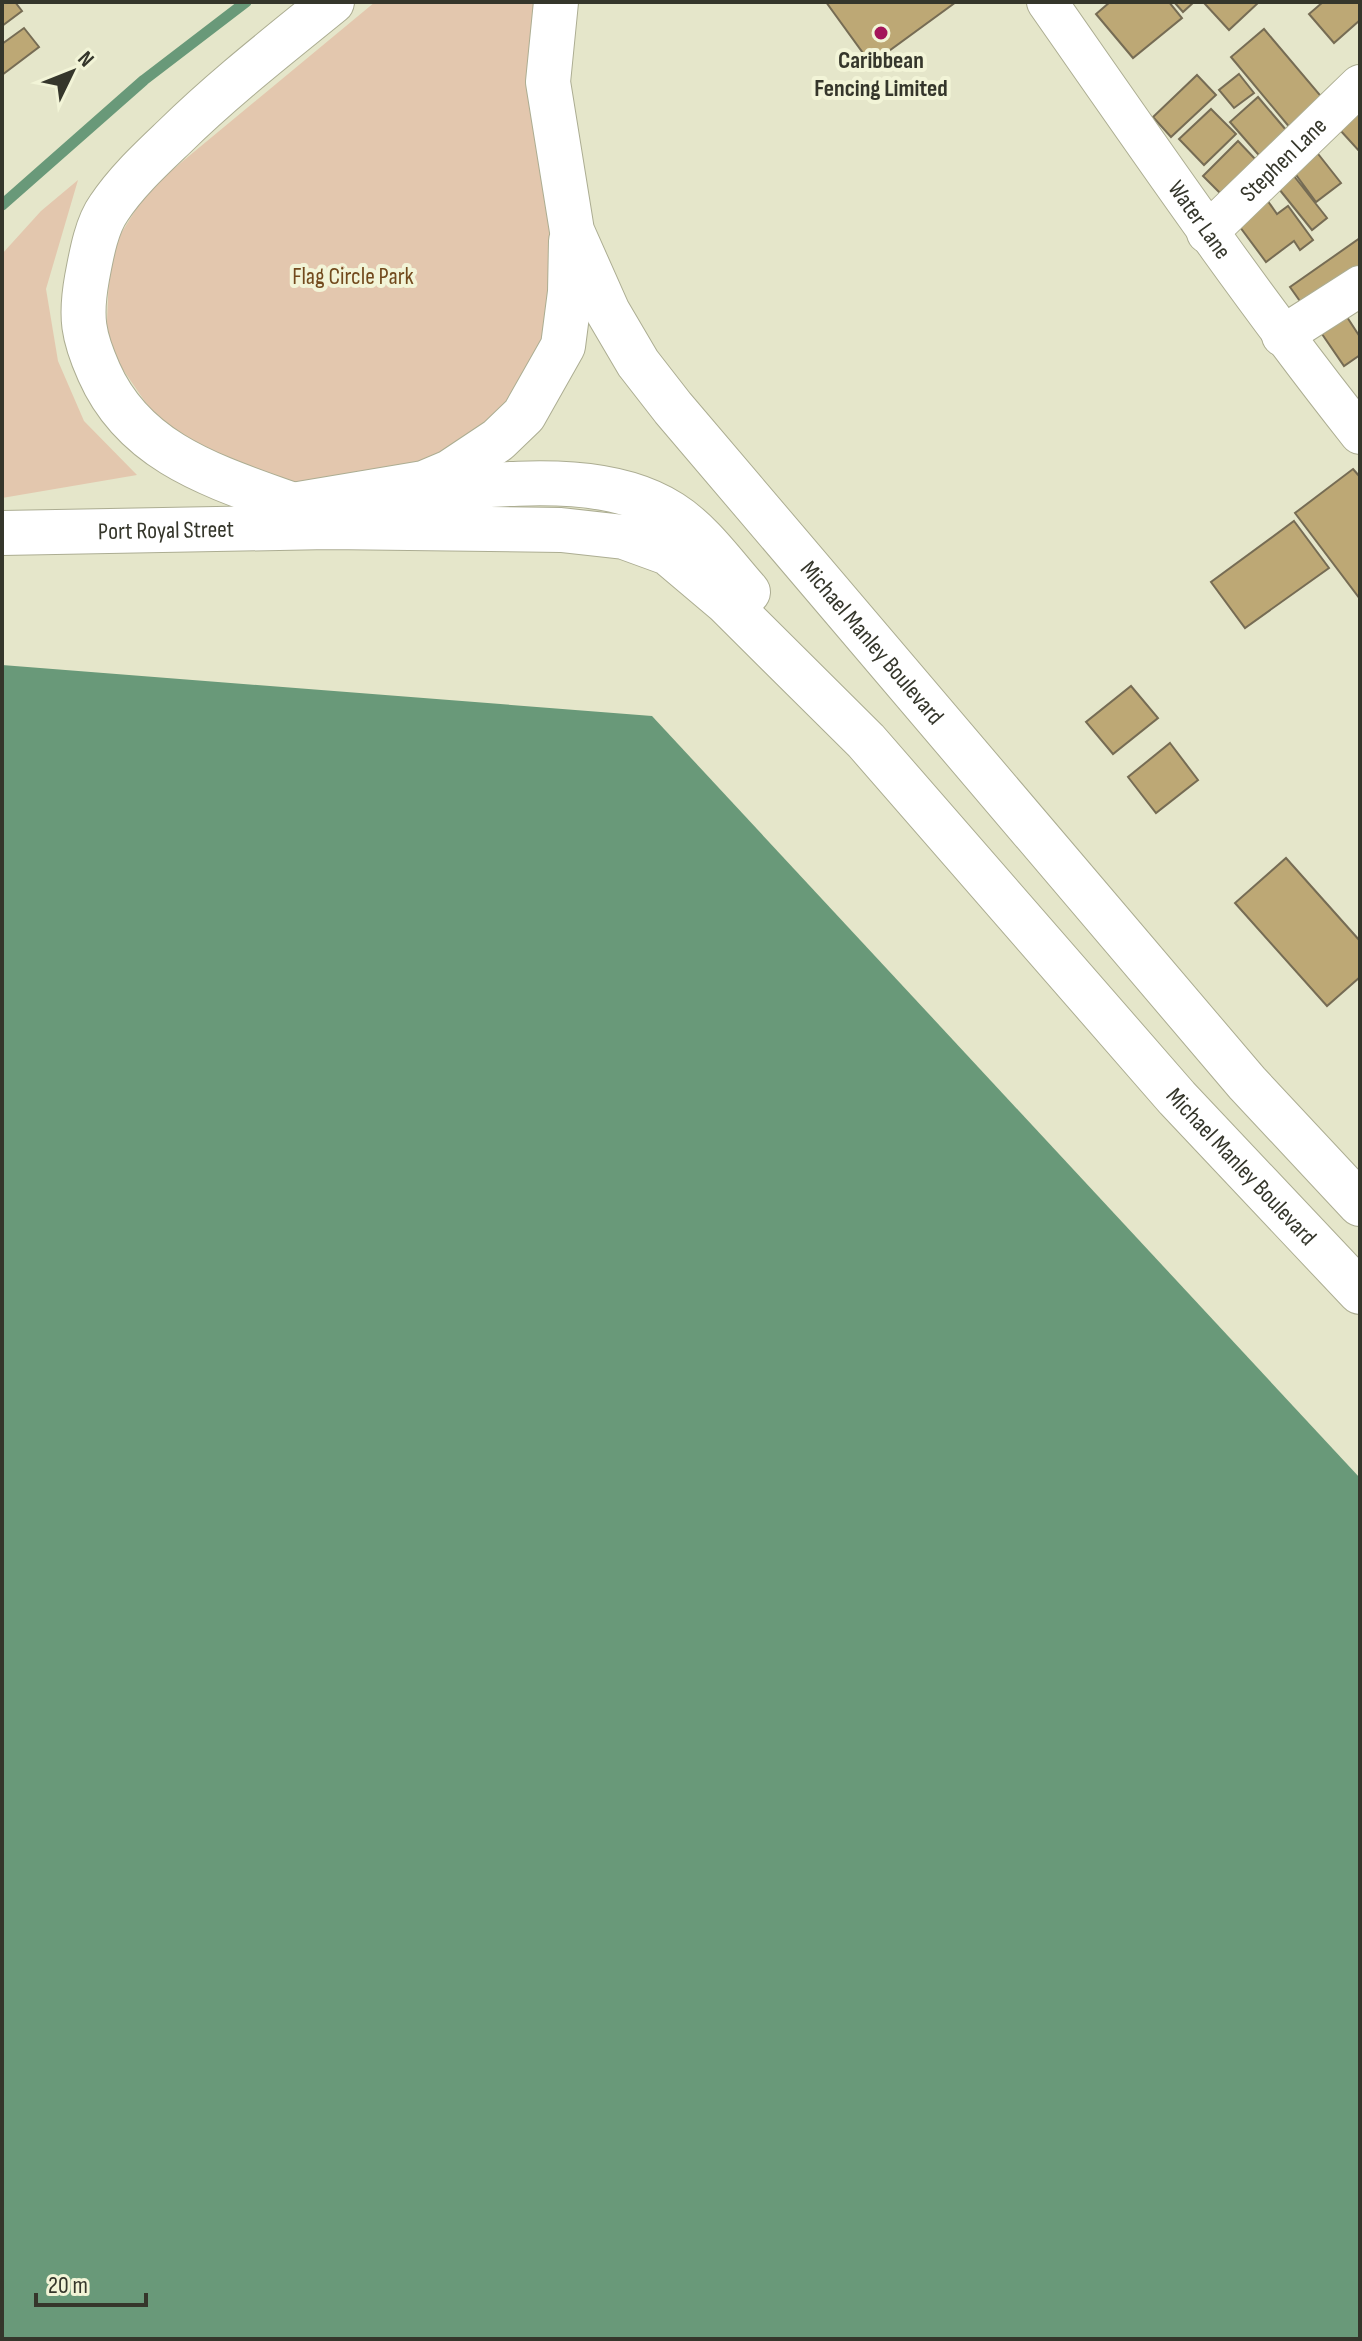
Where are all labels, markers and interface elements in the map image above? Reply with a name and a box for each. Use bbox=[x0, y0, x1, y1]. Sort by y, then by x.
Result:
marker: Caribbean Fencing Limited bbox=[872, 24, 890, 42]
north arrow bbox=[32, 32, 112, 112]
text: N bbox=[72, 46, 99, 73]
place label: Caribbean Fencing Limited bbox=[814, 46, 948, 103]
street label: Stephen Lane bbox=[1234, 111, 1332, 208]
street label: Water Lane bbox=[1162, 175, 1238, 265]
park label: Flag Circle Park bbox=[292, 262, 414, 291]
street label: Port Royal Street bbox=[98, 514, 234, 546]
street label: Michael Manley Boulevard bbox=[795, 555, 950, 730]
street label: Michael Manley Boulevard bbox=[1160, 1082, 1323, 1251]
scale bar bbox=[36, 2257, 146, 2307]
text: 20 m bbox=[48, 2271, 88, 2300]

